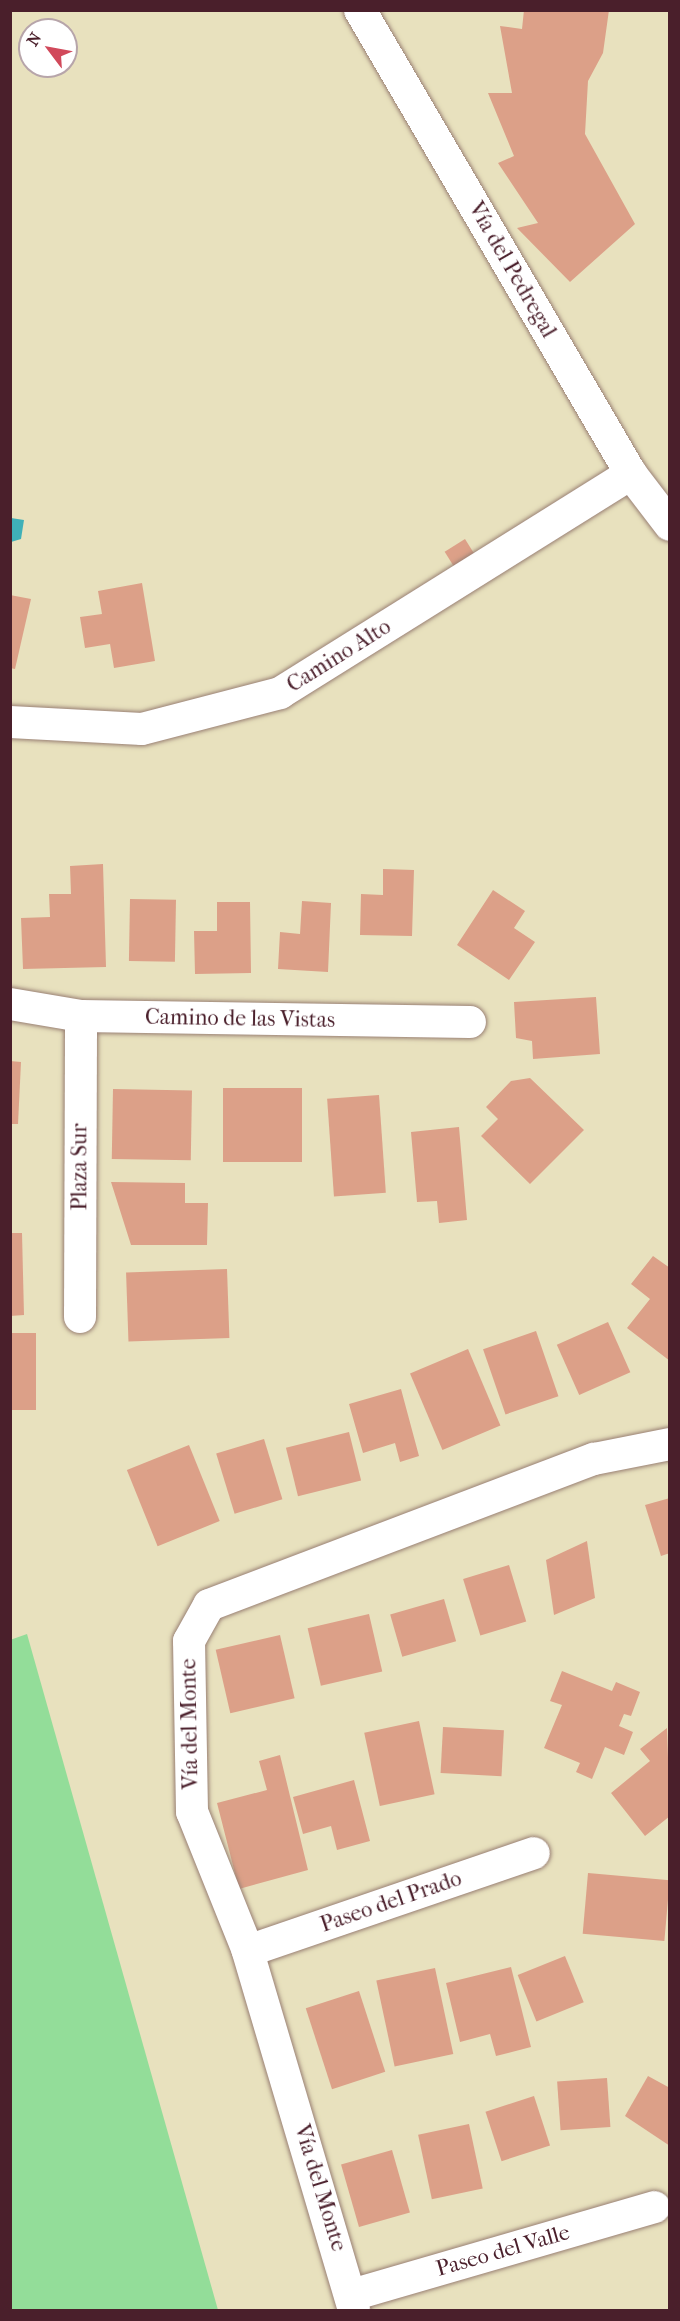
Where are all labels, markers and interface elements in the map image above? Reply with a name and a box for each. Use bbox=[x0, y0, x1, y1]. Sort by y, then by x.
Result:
north arrow bbox=[18, 18, 78, 78]
text: N bbox=[23, 29, 45, 49]
street label: Vía del Pedregal bbox=[462, 197, 562, 343]
street label: Camino Alto bbox=[282, 614, 396, 698]
street label: Camino de las Vistas bbox=[145, 1004, 335, 1034]
street label: Plaza Sur bbox=[67, 1123, 93, 1211]
street label: Vía del Monte bbox=[176, 1658, 204, 1790]
street label: Paseo del Prado bbox=[317, 1865, 465, 1939]
street label: Vía del Monte bbox=[288, 2121, 352, 2255]
street label: Paseo del Valle bbox=[433, 2219, 573, 2283]

